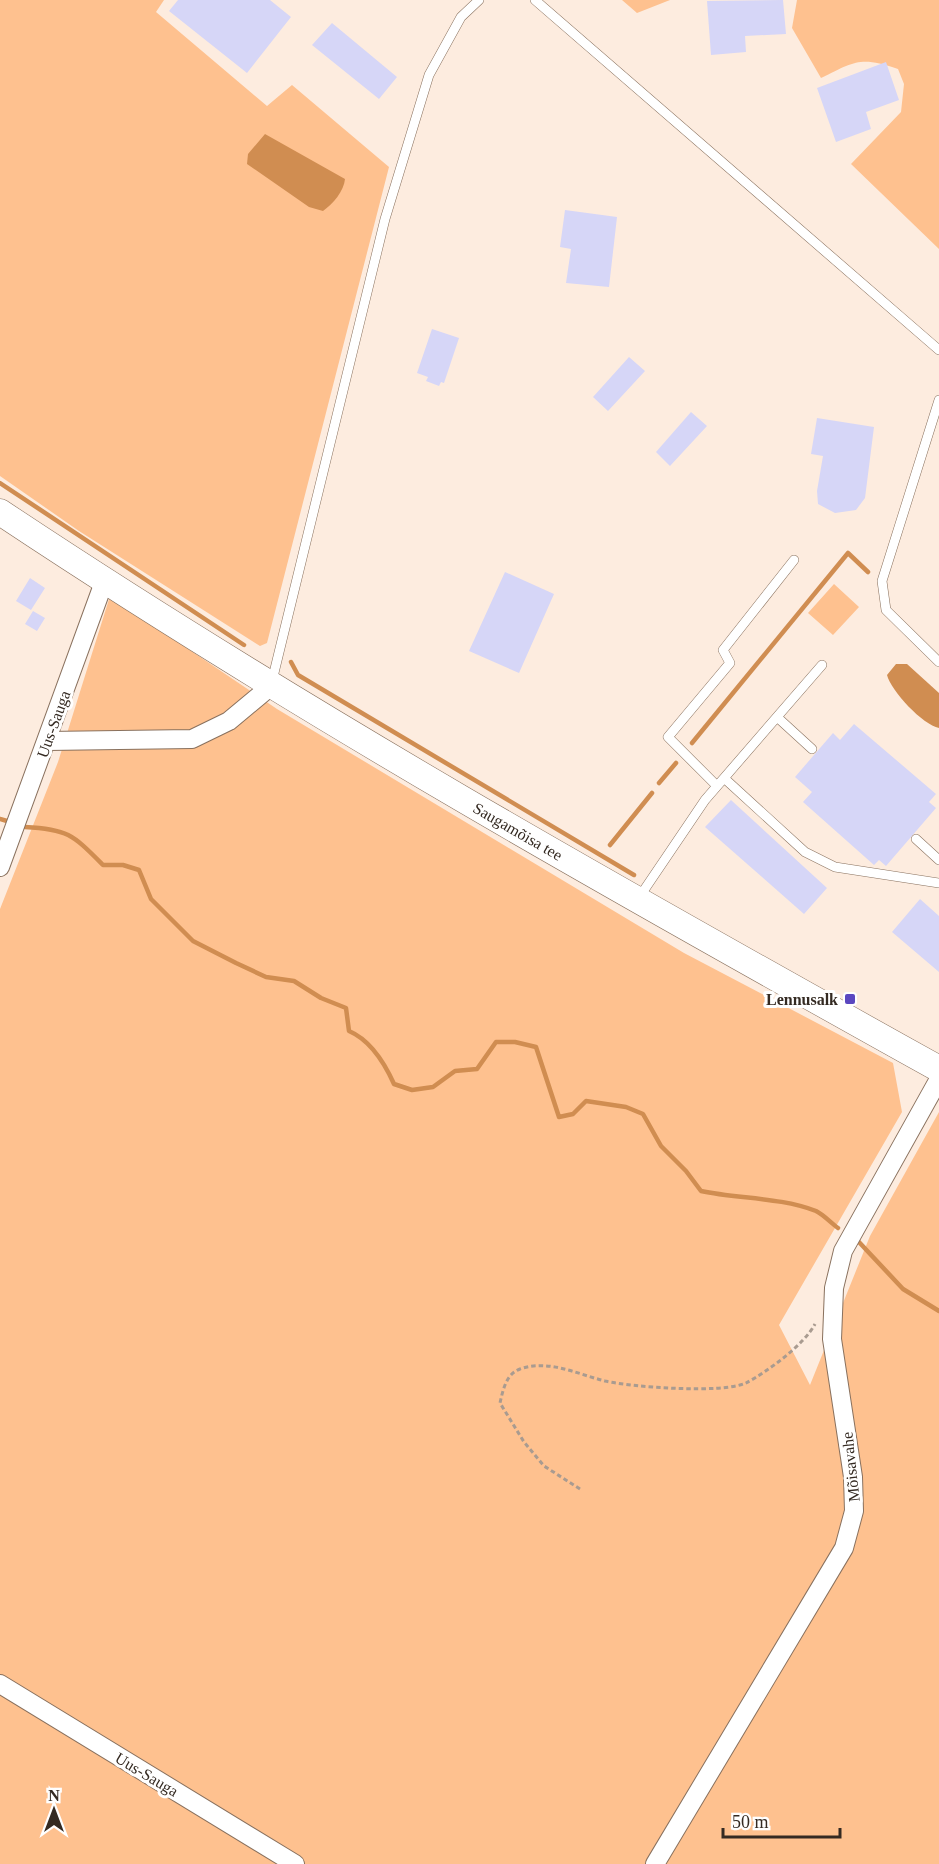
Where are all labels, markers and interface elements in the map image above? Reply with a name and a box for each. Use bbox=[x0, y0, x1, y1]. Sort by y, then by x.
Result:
street label: Uus-Sauga bbox=[33, 688, 74, 760]
street label: Saugamõisa tee bbox=[470, 799, 565, 865]
place label: Lennusalk bbox=[766, 991, 838, 1008]
marker: Lennusalk bbox=[843, 992, 857, 1006]
street label: Mõisavahe bbox=[838, 1431, 863, 1503]
street label: Uus-Sauga bbox=[112, 1749, 181, 1801]
north arrow bbox=[24, 1780, 84, 1840]
text: N bbox=[48, 1787, 60, 1804]
scale bar bbox=[723, 1801, 840, 1839]
text: 50 m bbox=[732, 1812, 769, 1832]

